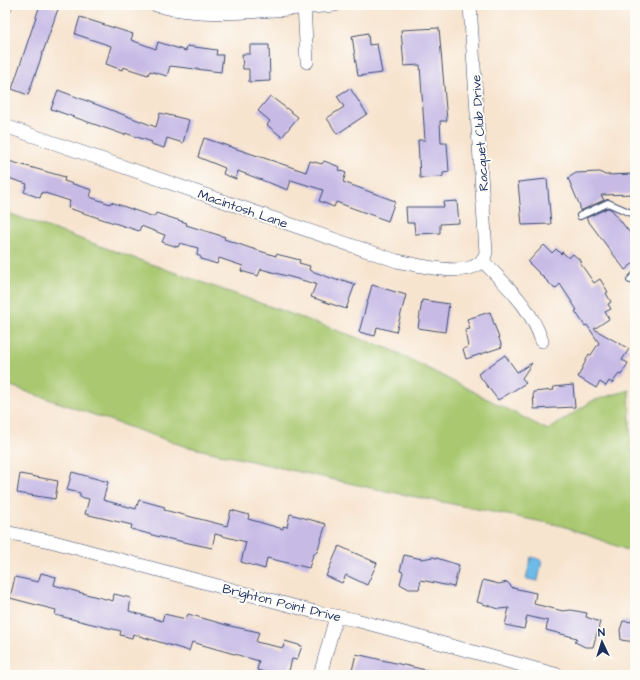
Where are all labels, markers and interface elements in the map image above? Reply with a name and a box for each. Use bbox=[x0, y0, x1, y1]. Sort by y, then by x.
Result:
street label: Racquet Club Drive bbox=[467, 74, 493, 192]
street label: Macintosh Lane bbox=[195, 185, 290, 233]
street label: Brighton Point Drive bbox=[220, 580, 343, 627]
north arrow bbox=[582, 622, 622, 662]
text: N bbox=[597, 625, 605, 640]

